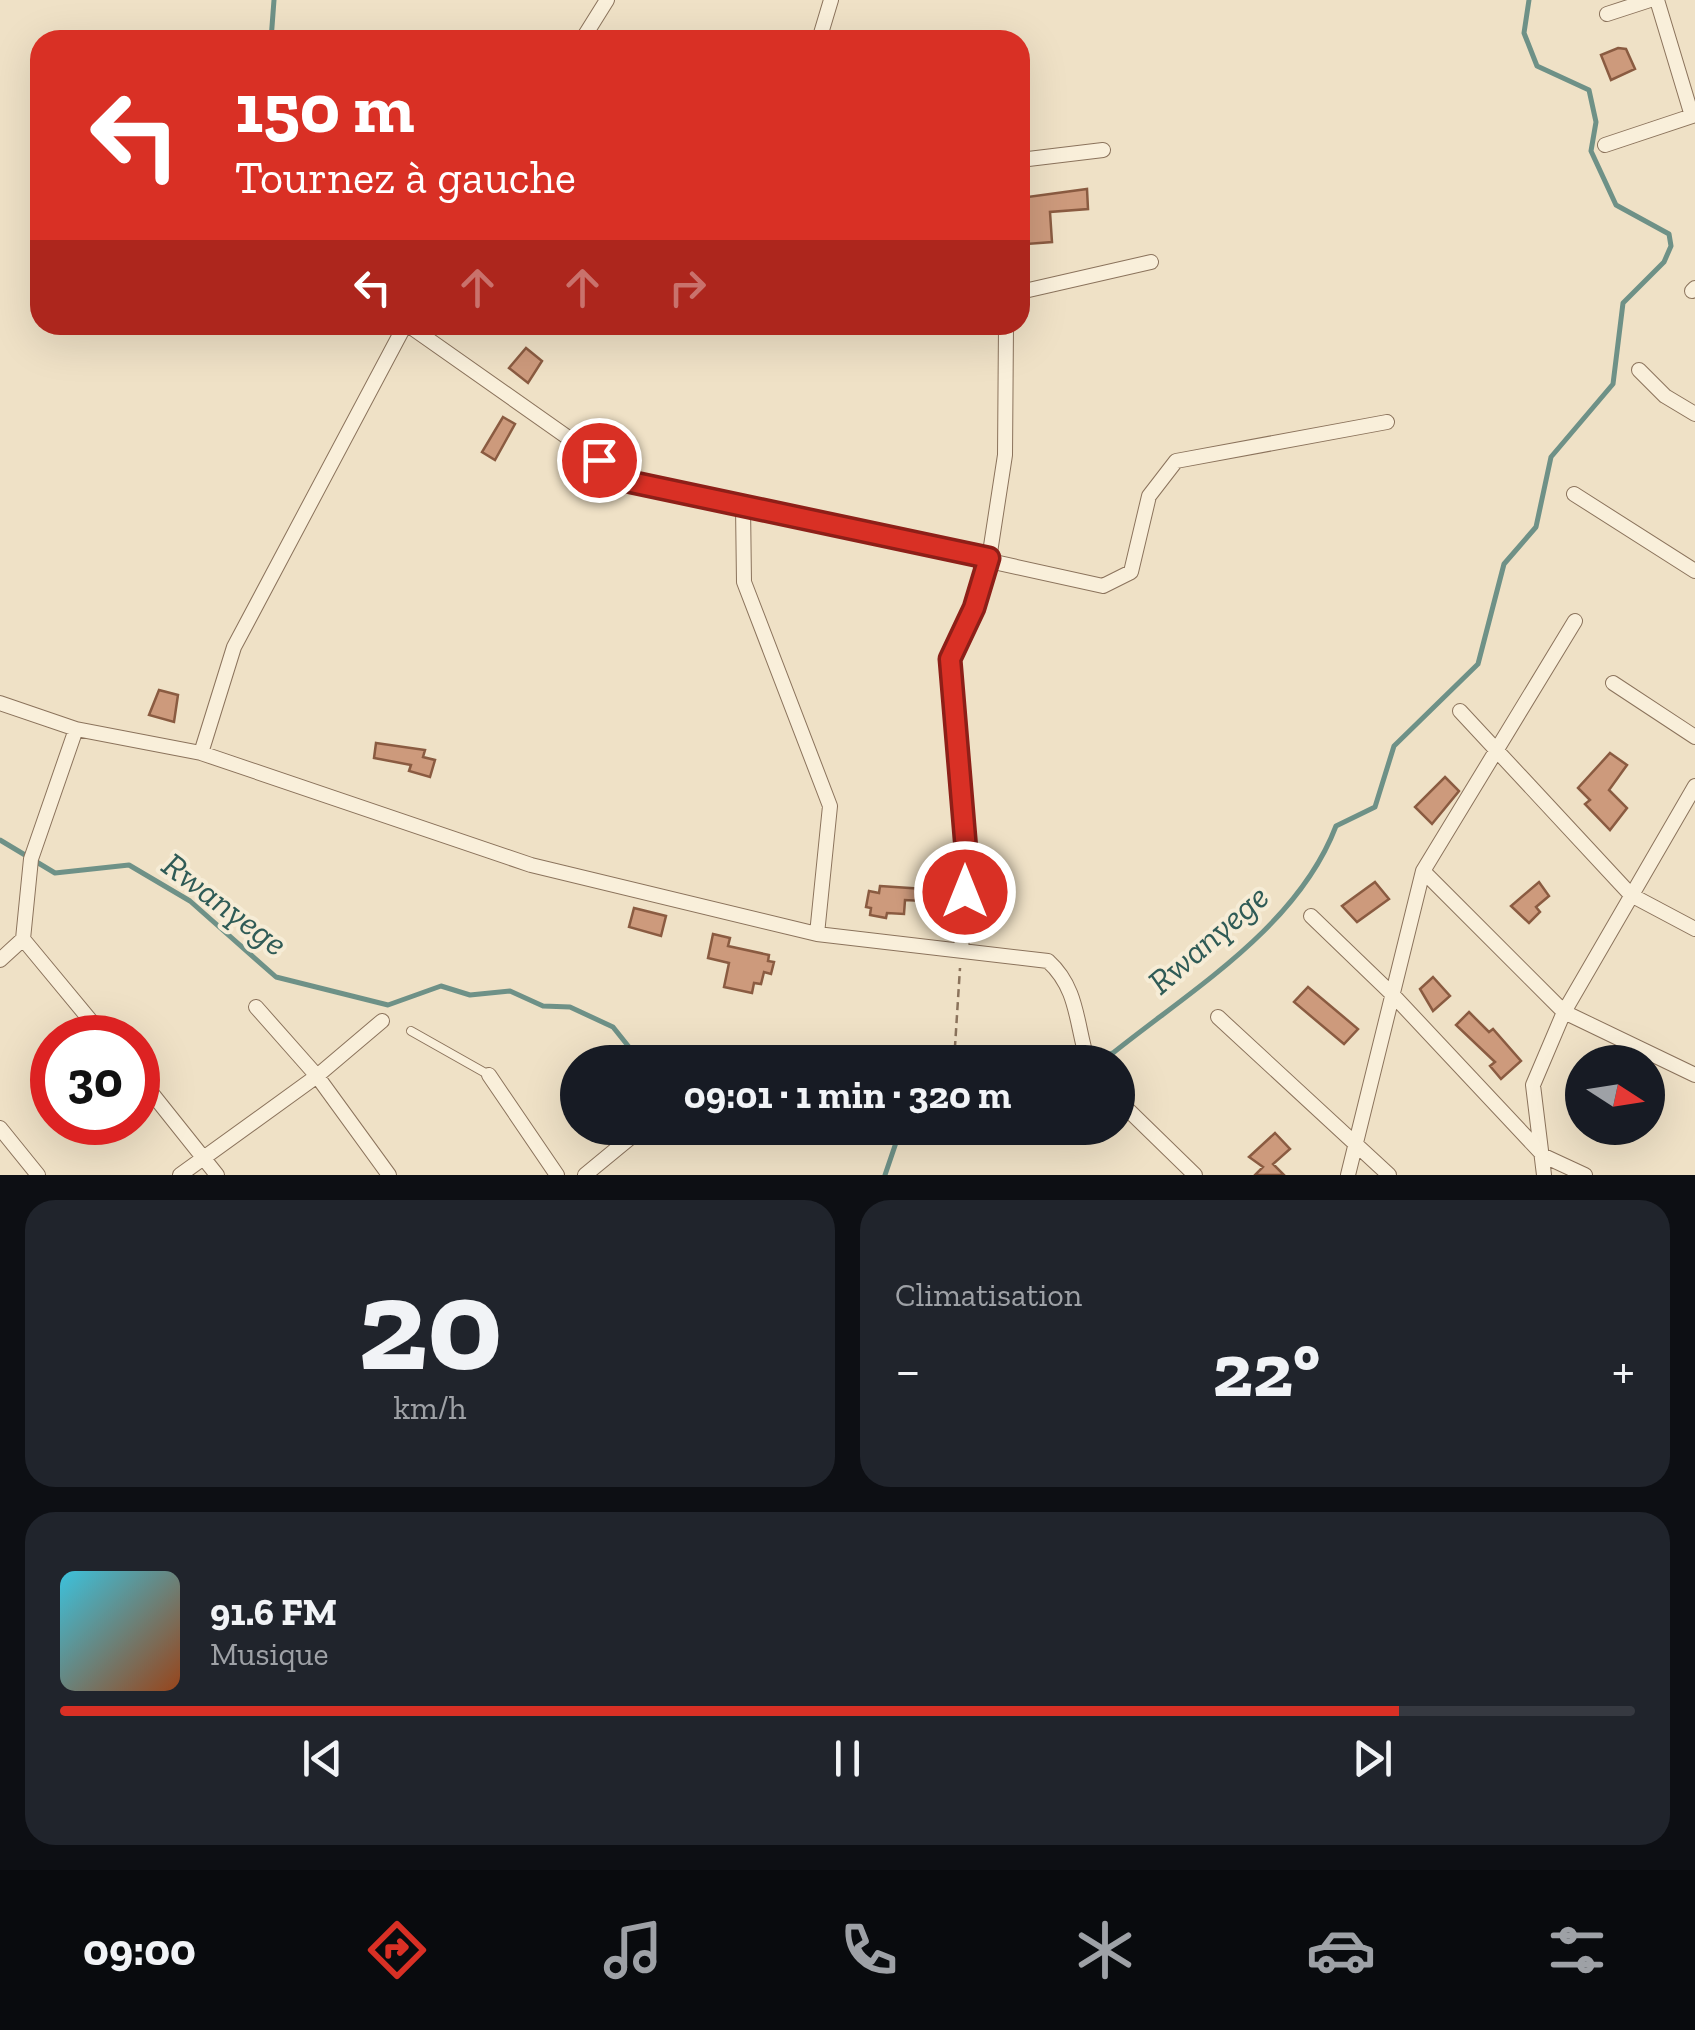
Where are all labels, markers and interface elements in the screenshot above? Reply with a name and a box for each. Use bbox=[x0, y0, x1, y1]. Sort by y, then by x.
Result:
text: 150 m bbox=[235, 66, 415, 150]
icon: left bbox=[70, 70, 200, 200]
text: Tournez à gauche bbox=[235, 151, 576, 205]
icon: left bbox=[345, 260, 400, 315]
icon: ahead bbox=[450, 260, 505, 315]
icon: ahead bbox=[555, 260, 610, 315]
icon: right bbox=[660, 260, 715, 315]
pin bbox=[557, 418, 642, 503]
icon: arrive bbox=[572, 433, 627, 488]
position arrow bbox=[913, 840, 1017, 944]
water label: Rwanyege bbox=[154, 843, 296, 965]
water label: Rwanyege bbox=[1139, 875, 1277, 1003]
speed limit sign: 30 bbox=[30, 1015, 160, 1145]
north arrow bbox=[1565, 1045, 1665, 1145]
map controls bbox=[1565, 1045, 1665, 1145]
text: 09:01 · 1 min · 320 m bbox=[684, 1072, 1011, 1118]
text: 20 bbox=[358, 1246, 502, 1402]
text: Climatisation bbox=[895, 1276, 1082, 1314]
text: 22° bbox=[1212, 1325, 1320, 1415]
text: − bbox=[895, 1337, 921, 1403]
text: + bbox=[1612, 1337, 1635, 1403]
text: km/h bbox=[393, 1389, 467, 1427]
text: 91.6 FM bbox=[210, 1589, 337, 1635]
text: Musique bbox=[210, 1635, 329, 1673]
icon: previous bbox=[295, 1731, 350, 1786]
icon: pause bbox=[820, 1731, 875, 1786]
icon: next bbox=[1345, 1731, 1400, 1786]
icon: directions bbox=[362, 1915, 432, 1985]
icon: music bbox=[598, 1915, 668, 1985]
icon: phone bbox=[834, 1915, 904, 1985]
icon: climate bbox=[1070, 1915, 1140, 1985]
icon: car bbox=[1306, 1915, 1376, 1985]
icon: filters bbox=[1542, 1915, 1612, 1985]
text: 09:00 bbox=[83, 1923, 196, 1977]

